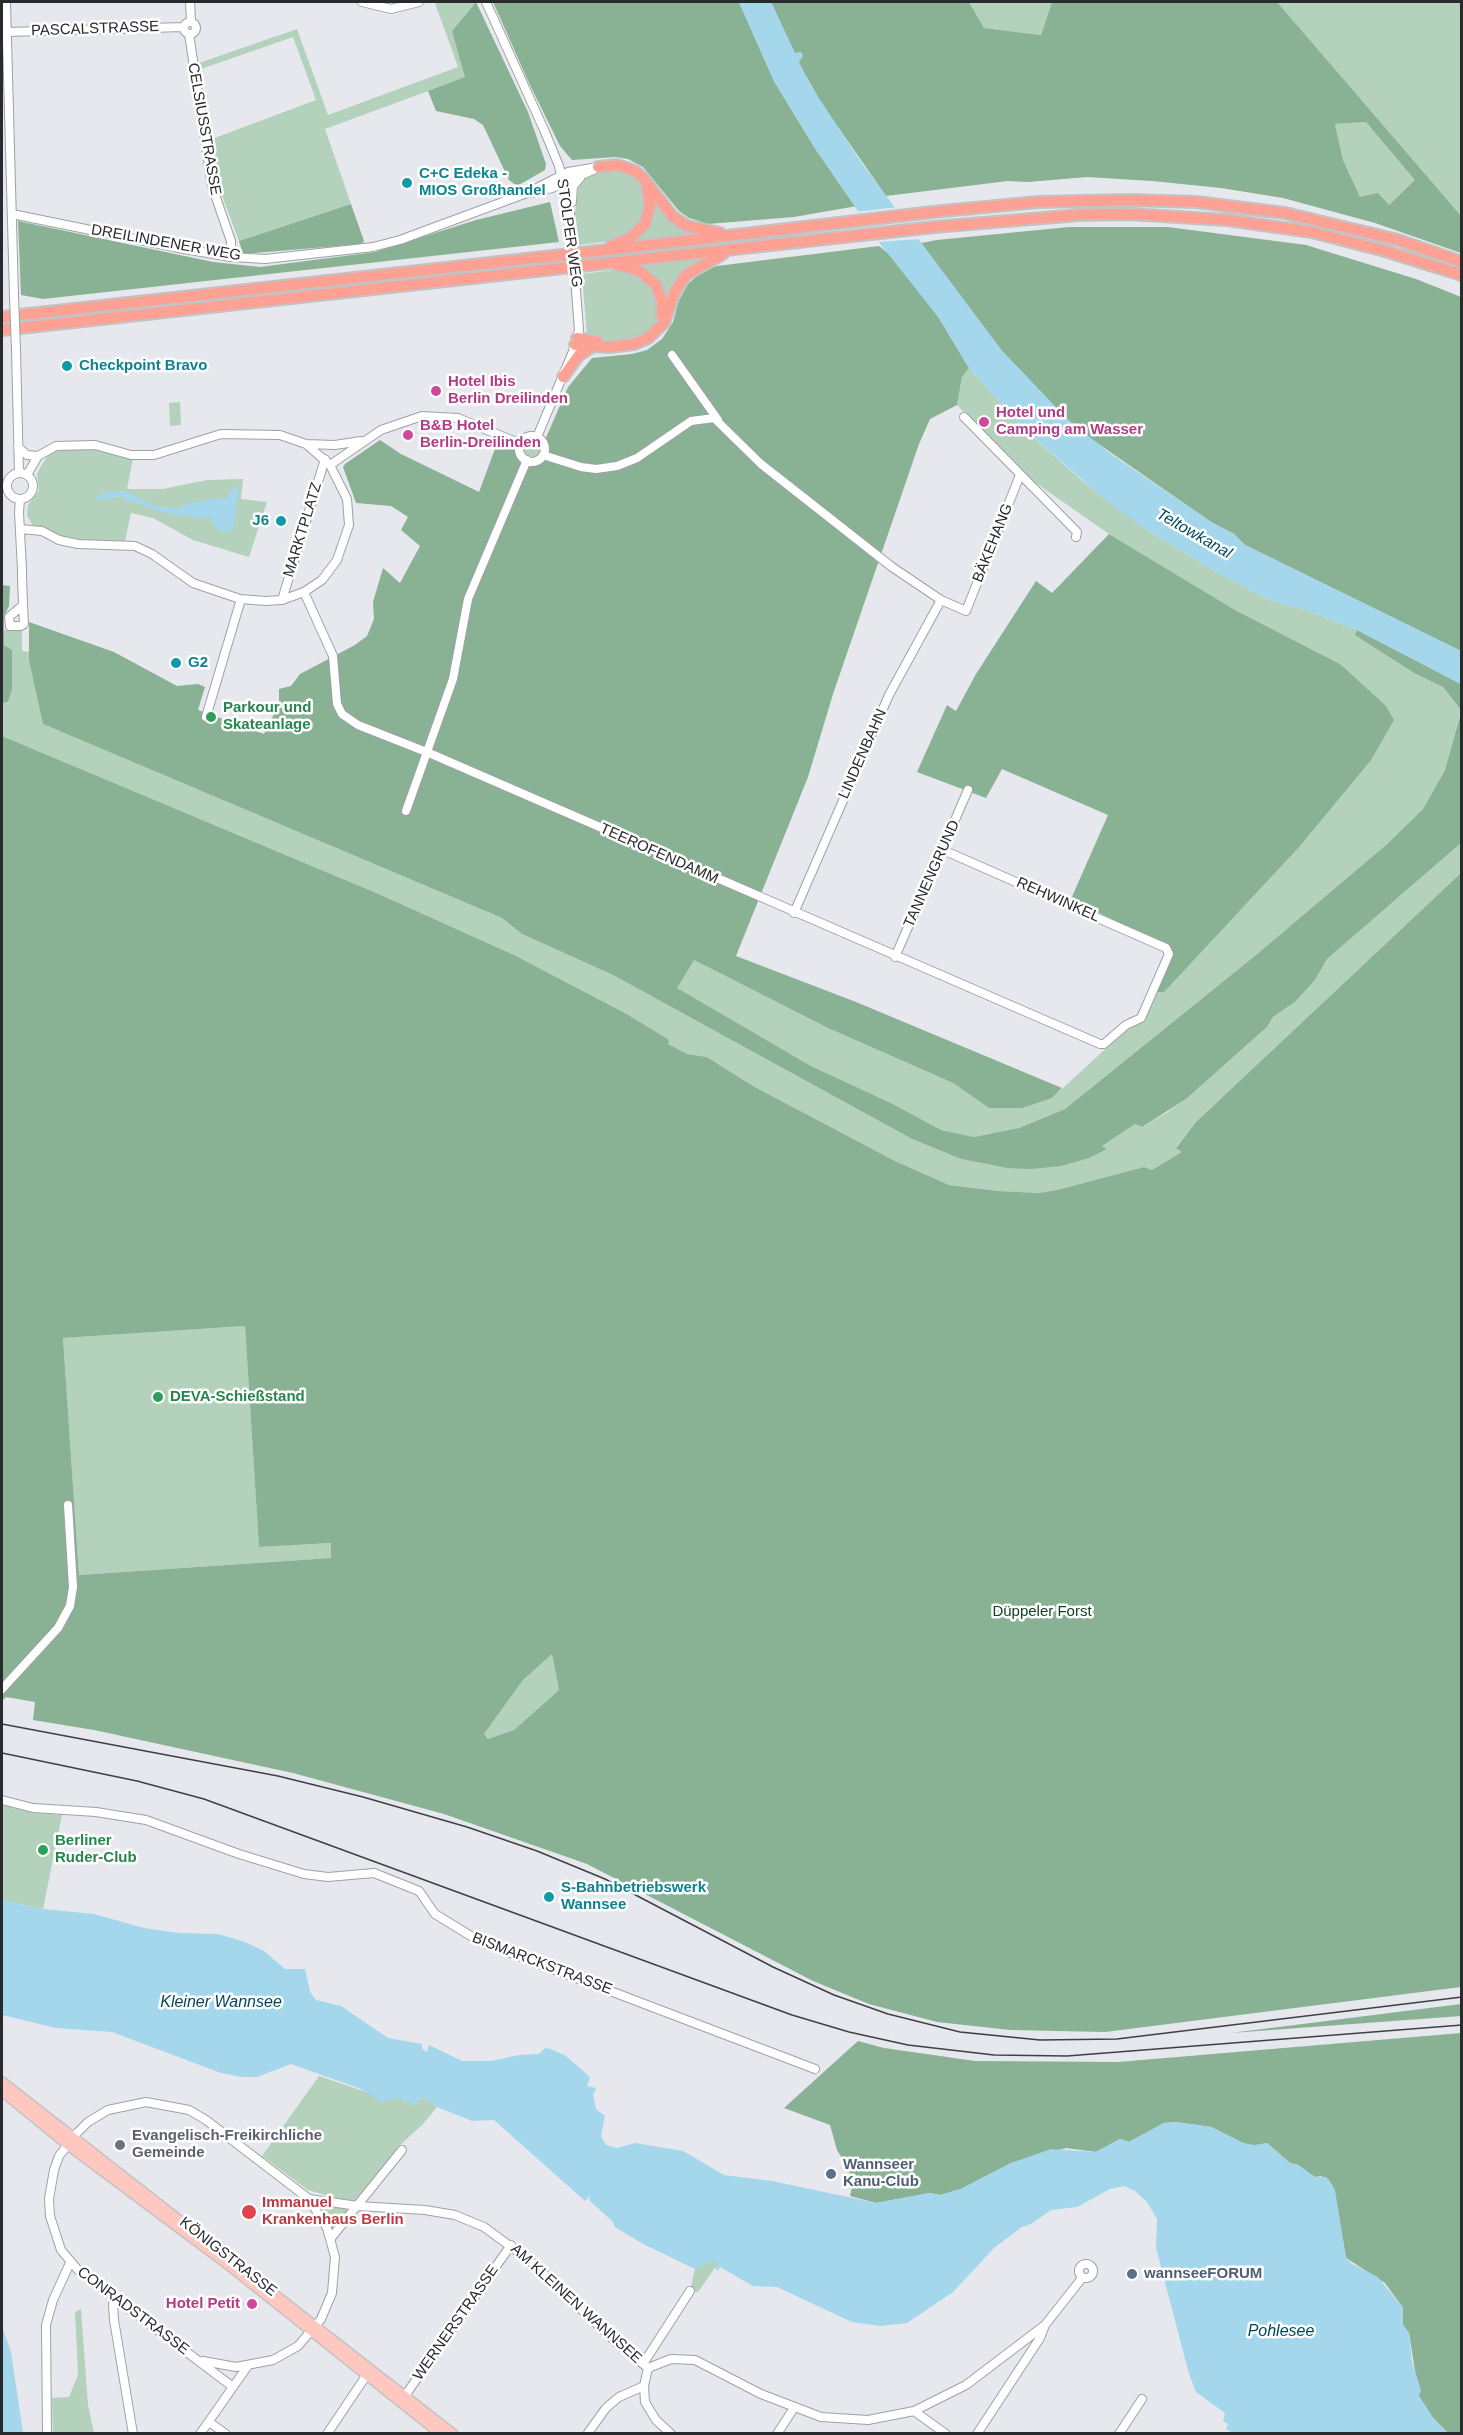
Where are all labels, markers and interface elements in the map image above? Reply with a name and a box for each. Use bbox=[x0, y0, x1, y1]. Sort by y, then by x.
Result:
street label: PASCALSTRASSE bbox=[31, 18, 159, 40]
street label: CELSIUSSTRASSE bbox=[183, 61, 225, 197]
place label: C+C Edeka - MIOS Großhandel bbox=[419, 165, 546, 200]
marker: C+C Edeka - MIOS Großhandel bbox=[400, 176, 414, 190]
street label: STOLPER WEG bbox=[552, 177, 586, 289]
street label: DREILINDENER WEG bbox=[90, 221, 242, 265]
place label: Checkpoint Bravo bbox=[79, 357, 207, 375]
marker: Checkpoint Bravo bbox=[60, 359, 74, 373]
place label: Hotel Ibis Berlin Dreilinden bbox=[448, 373, 568, 408]
marker: Hotel Ibis Berlin Dreilinden bbox=[429, 384, 443, 398]
place label: Hotel und Camping am Wasser bbox=[996, 404, 1143, 439]
marker: Hotel und Camping am Wasser bbox=[977, 415, 991, 429]
place label: B&B Hotel Berlin-Dreilinden bbox=[420, 417, 541, 452]
marker: B&B Hotel Berlin-Dreilinden bbox=[401, 428, 415, 442]
street label: MARKTPLATZ bbox=[280, 480, 326, 580]
street label: BÄKEHANG bbox=[969, 501, 1017, 585]
water label: Teltowkanal bbox=[1153, 505, 1235, 563]
place label: J6 bbox=[252, 512, 269, 530]
marker: J6 bbox=[274, 514, 288, 528]
place label: G2 bbox=[188, 654, 208, 672]
marker: G2 bbox=[169, 656, 183, 670]
place label: Parkour und Skateanlage bbox=[223, 699, 311, 734]
street label: LINDENBAHN bbox=[835, 706, 891, 802]
marker: Parkour und Skateanlage bbox=[204, 710, 218, 724]
street label: TANNENGRUND bbox=[900, 818, 964, 930]
street label: TEEROFENDAMM bbox=[597, 820, 721, 888]
street label: REHWINKEL bbox=[1014, 874, 1102, 926]
place label: DEVA-Schießstand bbox=[170, 1388, 305, 1406]
marker: DEVA-Schießstand bbox=[151, 1390, 165, 1404]
park label: Düppeler Forst bbox=[992, 1603, 1092, 1621]
place label: Berliner Ruder-Club bbox=[55, 1832, 137, 1867]
marker: Berliner Ruder-Club bbox=[36, 1843, 50, 1857]
place label: S-Bahnbetriebswerk Wannsee bbox=[561, 1879, 706, 1914]
marker: S-Bahnbetriebswerk Wannsee bbox=[542, 1890, 556, 1904]
street label: BISMARCKSTRASSE bbox=[470, 1929, 614, 1999]
water label: Kleiner Wannsee bbox=[160, 1993, 282, 2013]
place label: Evangelisch-Freikirchliche Gemeinde bbox=[132, 2127, 322, 2162]
marker: Evangelisch-Freikirchliche Gemeinde bbox=[113, 2138, 127, 2152]
place label: Wannseer Kanu-Club bbox=[843, 2156, 919, 2191]
marker: Wannseer Kanu-Club bbox=[824, 2167, 838, 2181]
place label: Immanuel Krankenhaus Berlin bbox=[262, 2194, 404, 2229]
marker: Immanuel Krankenhaus Berlin bbox=[240, 2203, 258, 2221]
street label: KÖNIGSTRASSE bbox=[176, 2213, 280, 2301]
street label: AM KLEINEN WANNSEE bbox=[507, 2240, 645, 2368]
street label: WERNERSTRASSE bbox=[409, 2262, 503, 2384]
street label: CONRADSTRASSE bbox=[74, 2263, 192, 2359]
place label: wannseeFORUM bbox=[1144, 2265, 1262, 2283]
marker: wannseeFORUM bbox=[1125, 2267, 1139, 2281]
place label: Hotel Petit bbox=[166, 2295, 240, 2313]
marker: Hotel Petit bbox=[245, 2297, 259, 2311]
water label: Pohlesee bbox=[1248, 2322, 1314, 2342]

